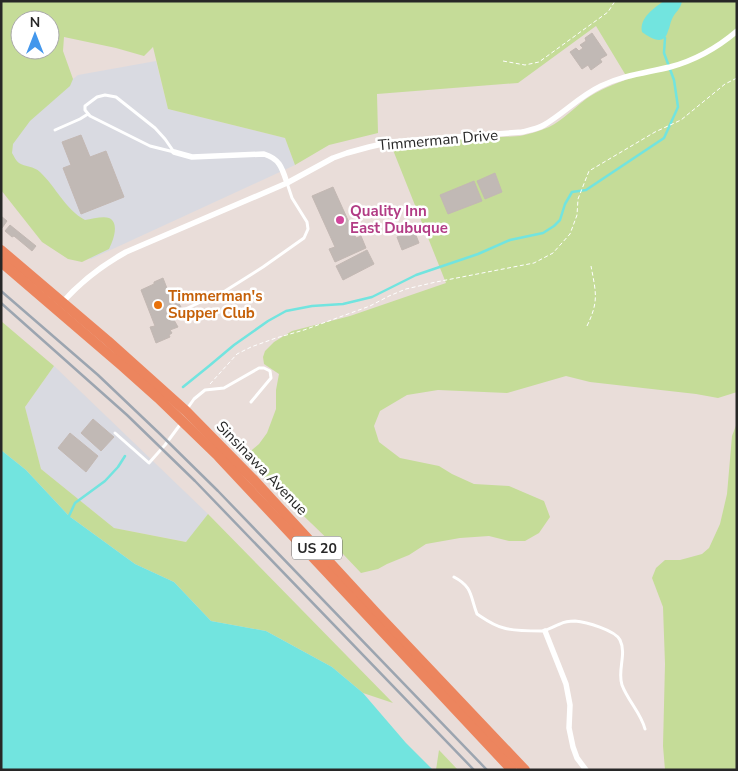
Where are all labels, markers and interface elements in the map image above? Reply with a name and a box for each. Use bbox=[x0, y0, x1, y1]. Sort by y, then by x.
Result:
north arrow bbox=[10, 10, 60, 60]
text: N bbox=[30, 13, 40, 32]
street label: Timmerman Drive bbox=[377, 125, 499, 155]
place label: Quality Inn East Dubuque bbox=[350, 201, 448, 238]
marker: Quality Inn East Dubuque bbox=[334, 214, 346, 226]
place label: Timmerman's Supper Club bbox=[168, 286, 263, 323]
marker: Timmerman's Supper Club bbox=[152, 299, 164, 311]
street label: Sinsinawa Avenue bbox=[212, 417, 312, 519]
road number: US 20 bbox=[292, 536, 342, 560]

